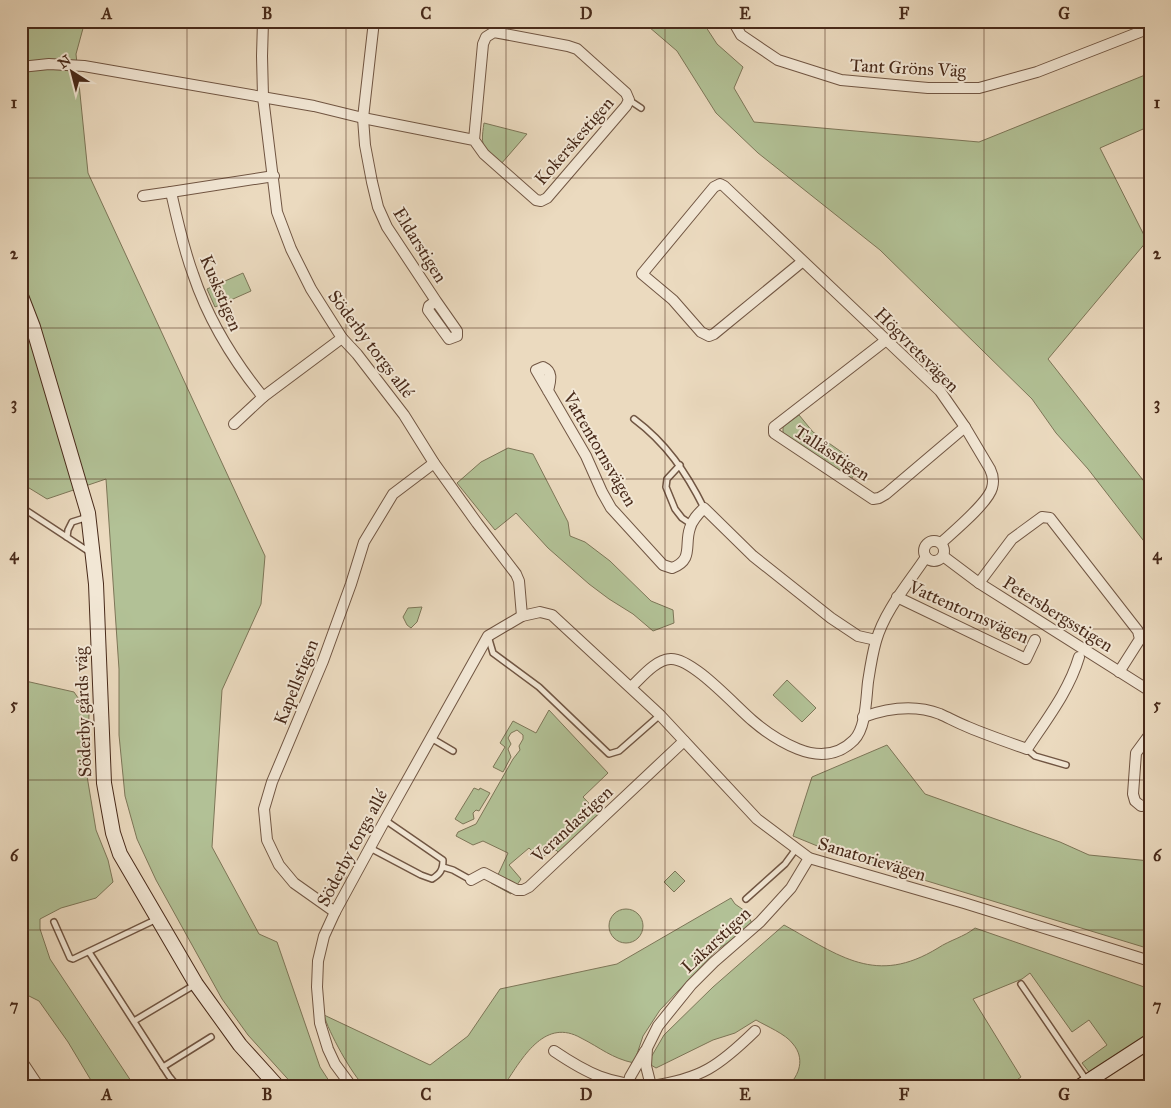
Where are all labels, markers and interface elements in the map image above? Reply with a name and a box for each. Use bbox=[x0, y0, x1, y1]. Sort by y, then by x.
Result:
text: A bbox=[101, 4, 113, 23]
text: B bbox=[262, 4, 272, 23]
text: C bbox=[421, 4, 432, 23]
text: D bbox=[580, 4, 593, 23]
text: E bbox=[739, 4, 751, 23]
text: F bbox=[899, 4, 910, 23]
text: G bbox=[1058, 4, 1070, 23]
north arrow bbox=[48, 48, 98, 98]
text: N bbox=[55, 51, 75, 72]
street label: Tant Gröns Väg bbox=[849, 54, 967, 83]
street label: Kokerskestigen bbox=[530, 92, 619, 190]
text: 1 bbox=[11, 93, 18, 112]
text: 1 bbox=[1154, 93, 1161, 112]
street label: Eldarstigen bbox=[387, 203, 452, 287]
text: 2 bbox=[10, 244, 19, 263]
text: 2 bbox=[1153, 244, 1162, 263]
street label: Kuskstigen bbox=[194, 252, 247, 335]
street label: Söderby torgs allé bbox=[322, 286, 419, 403]
street label: Högvretsvägen bbox=[869, 303, 964, 398]
street label: Vattentornsvägen bbox=[557, 387, 642, 511]
text: 3 bbox=[11, 394, 17, 414]
text: 3 bbox=[1154, 394, 1160, 414]
street label: Tallåsstigen bbox=[789, 420, 874, 487]
text: 4 bbox=[10, 545, 20, 565]
text: 4 bbox=[1153, 545, 1163, 565]
street label: Petersbergsstigen bbox=[998, 571, 1117, 658]
street label: Vattentornsvägen bbox=[904, 575, 1033, 649]
street label: Kapellstigen bbox=[269, 636, 324, 728]
street label: Söderby gårds väg bbox=[70, 646, 97, 778]
text: 5 bbox=[10, 695, 18, 714]
text: 5 bbox=[1153, 695, 1161, 714]
street label: Verandastigen bbox=[526, 781, 618, 869]
street label: Söderby torgs allé bbox=[312, 785, 393, 911]
street label: Sanatorievägen bbox=[815, 832, 929, 887]
text: 6 bbox=[10, 846, 19, 865]
text: 6 bbox=[1153, 846, 1162, 865]
street label: Läkarstigen bbox=[677, 902, 756, 978]
text: 7 bbox=[10, 996, 19, 1015]
text: 7 bbox=[1153, 996, 1162, 1015]
text: A bbox=[101, 1085, 113, 1104]
text: B bbox=[262, 1085, 272, 1104]
text: C bbox=[421, 1085, 432, 1104]
text: D bbox=[580, 1085, 593, 1104]
text: E bbox=[739, 1085, 751, 1104]
text: F bbox=[899, 1085, 910, 1104]
text: G bbox=[1058, 1085, 1070, 1104]

